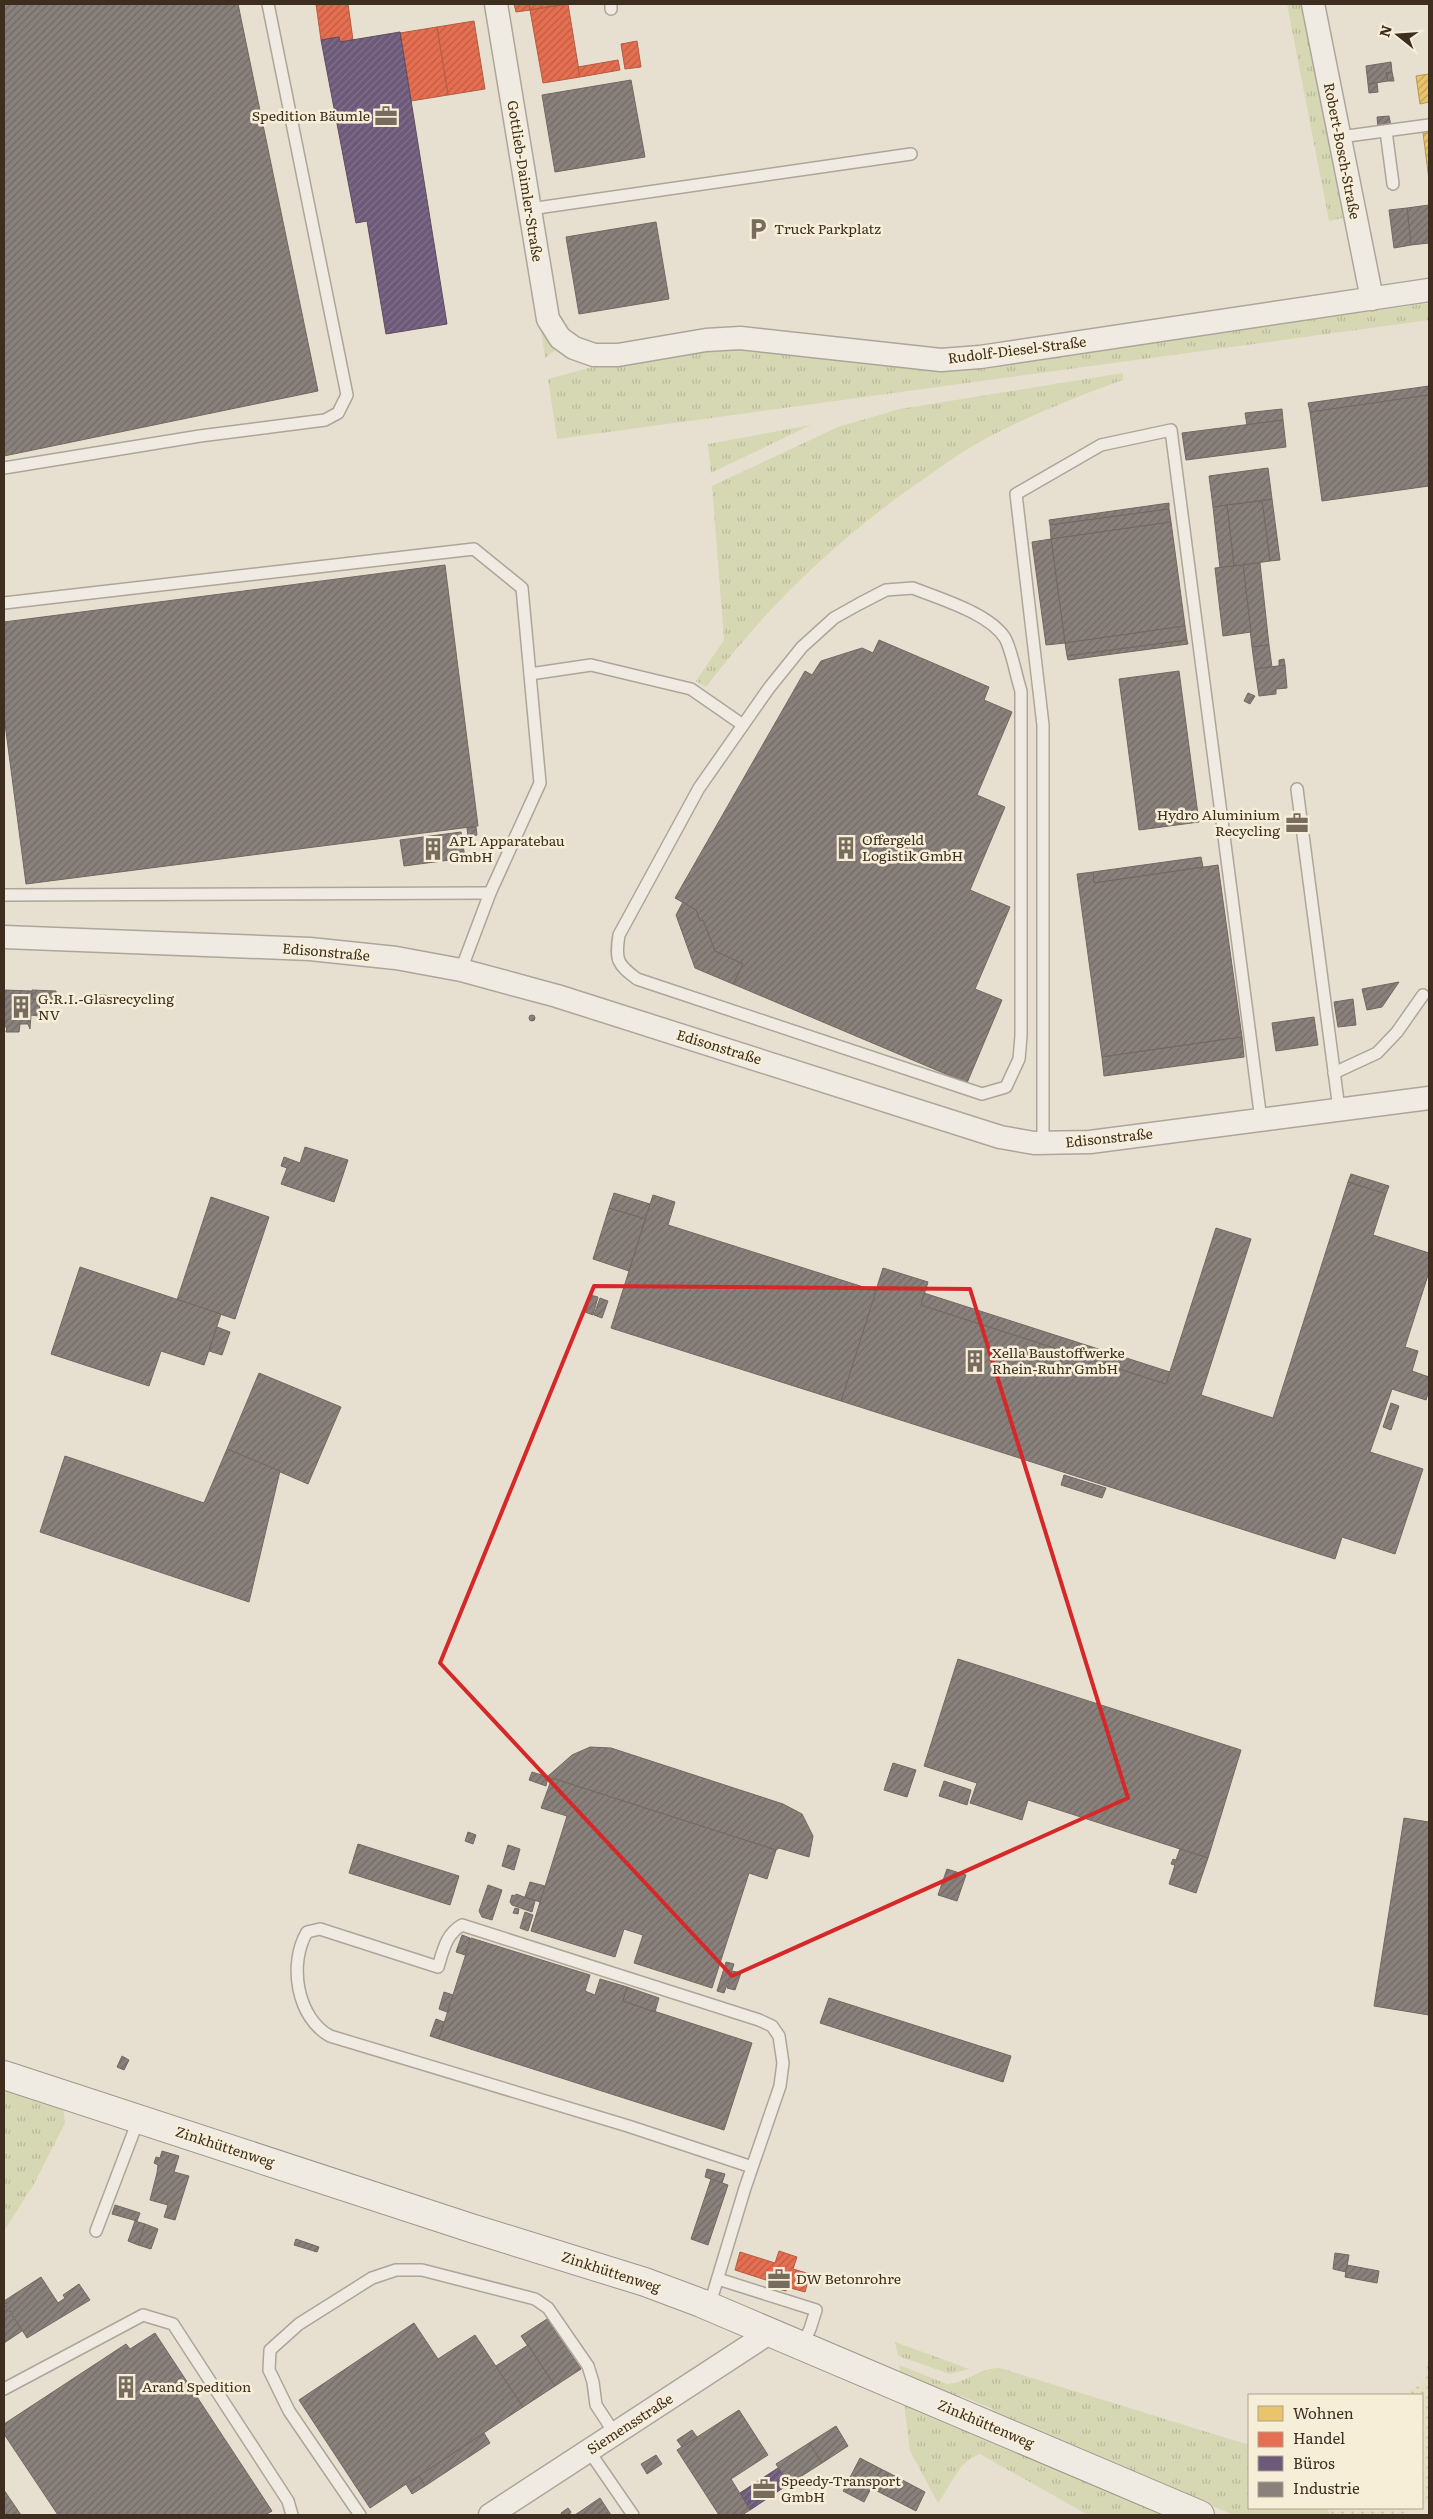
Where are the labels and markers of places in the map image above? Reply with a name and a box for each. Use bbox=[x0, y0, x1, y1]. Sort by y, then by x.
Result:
office icon: Spedition Bäumle bbox=[373, 103, 399, 129]
place label: Spedition Bäumle bbox=[252, 105, 370, 125]
parking icon: Truck Parkplatz bbox=[745, 216, 771, 242]
place label: Truck Parkplatz bbox=[774, 218, 881, 238]
place label: Hydro Aluminium Recycling bbox=[1157, 804, 1280, 840]
office icon: Hydro Aluminium Recycling bbox=[1284, 810, 1310, 836]
place label: Offergeld Logistik GmbH bbox=[862, 829, 963, 865]
place label: APL Apparatebau GmbH bbox=[449, 830, 565, 866]
building icon: Offergeld Logistik GmbH bbox=[833, 835, 859, 861]
building icon: APL Apparatebau GmbH bbox=[420, 836, 446, 862]
place label: G.R.I.-Glasrecycling NV bbox=[38, 988, 174, 1024]
building icon: G.R.I.-Glasrecycling NV bbox=[8, 994, 34, 1020]
place label: Xella Baustoffwerke Rhein-Ruhr GmbH bbox=[992, 1342, 1125, 1378]
building icon: Xella Baustoffwerke Rhein-Ruhr GmbH bbox=[962, 1348, 988, 1374]
office icon: DW Betonrohre bbox=[766, 2266, 792, 2292]
place label: DW Betonrohre bbox=[796, 2268, 901, 2288]
building icon: Arand Spedition bbox=[113, 2374, 139, 2400]
place label: Arand Spedition bbox=[142, 2376, 251, 2396]
place label: Speedy-Transport GmbH bbox=[781, 2470, 901, 2506]
office icon: Speedy-Transport GmbH bbox=[751, 2476, 777, 2502]

